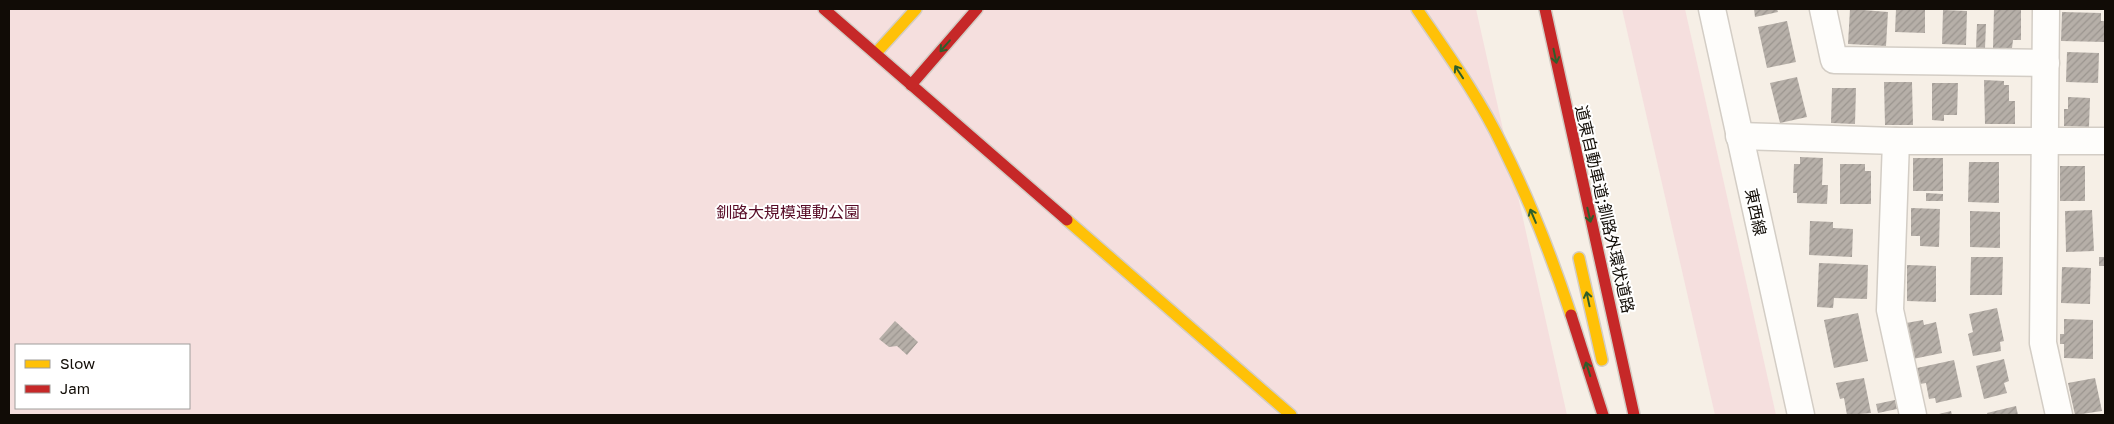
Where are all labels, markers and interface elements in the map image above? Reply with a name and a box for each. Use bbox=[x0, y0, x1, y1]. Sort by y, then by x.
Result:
one-way arrow bbox=[939, 39, 951, 52]
one-way arrow bbox=[1550, 48, 1560, 64]
one-way arrow bbox=[1454, 65, 1464, 79]
street label: 道東自動車道;釧路外環状道路 bbox=[1571, 103, 1639, 315]
street label: 東西線 bbox=[1741, 186, 1771, 238]
park label: 釧路大規模運動公園 bbox=[716, 202, 860, 222]
one-way arrow bbox=[1585, 207, 1595, 223]
one-way arrow bbox=[1527, 209, 1537, 224]
one-way arrow bbox=[1583, 292, 1593, 308]
legend bbox=[15, 344, 190, 409]
text: Slow bbox=[60, 354, 95, 372]
one-way arrow bbox=[1583, 361, 1593, 377]
text: Jam bbox=[60, 379, 90, 397]

